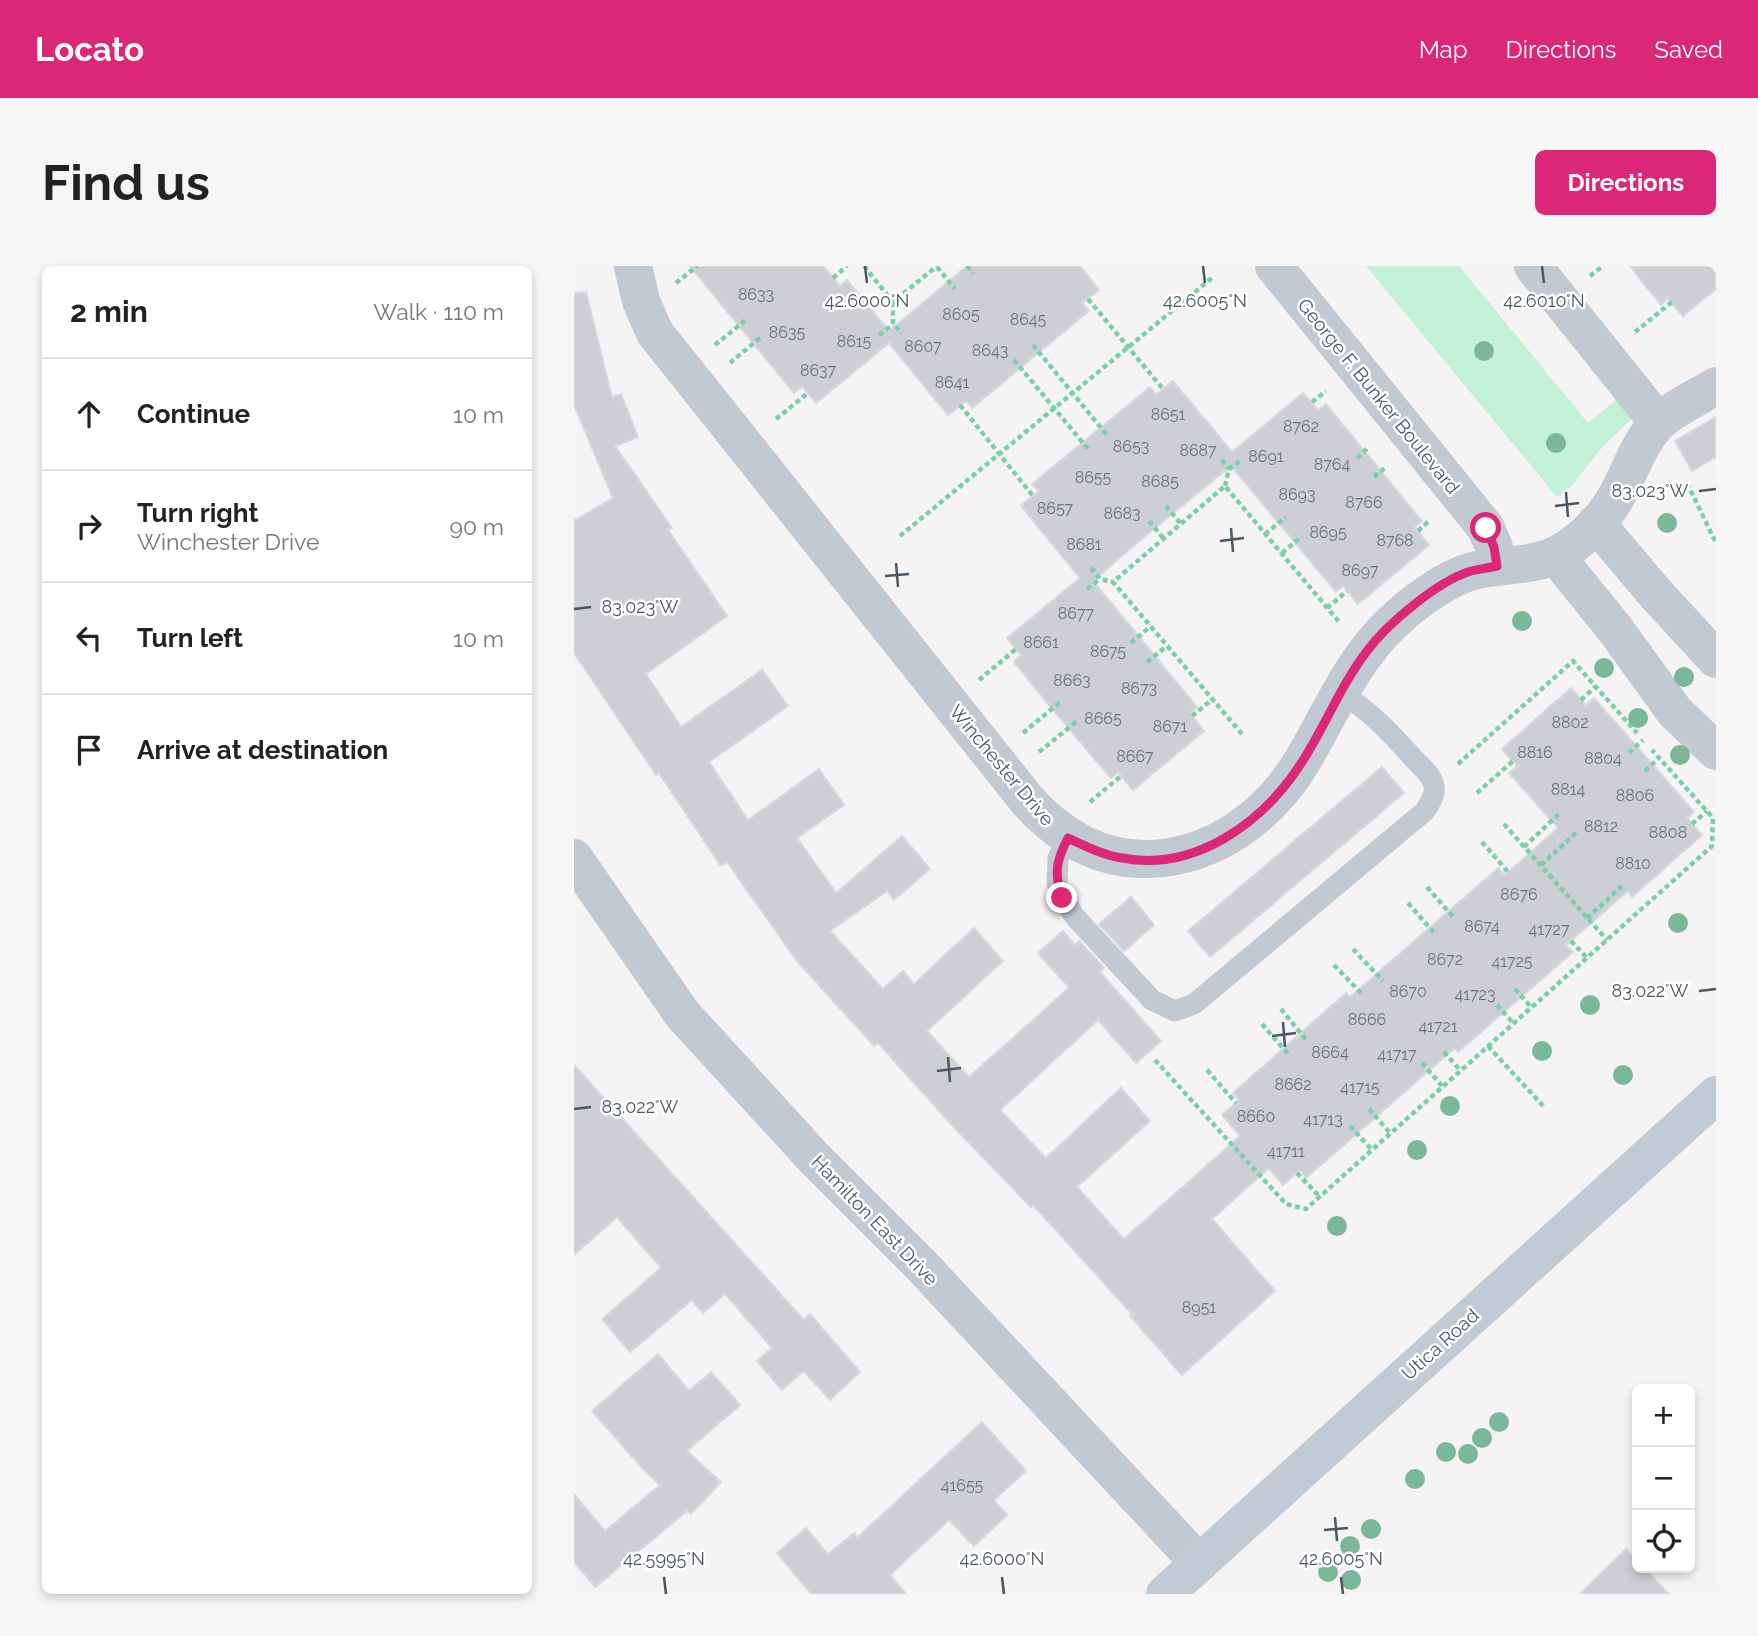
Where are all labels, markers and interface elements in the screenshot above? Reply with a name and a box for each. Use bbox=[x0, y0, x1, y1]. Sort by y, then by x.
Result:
text: Locato bbox=[35, 30, 144, 69]
text: Map bbox=[1419, 35, 1468, 64]
text: Directions bbox=[1506, 35, 1616, 64]
text: Saved bbox=[1654, 35, 1723, 64]
button: Directions bbox=[1535, 150, 1716, 215]
text: Find us bbox=[42, 154, 210, 211]
house number: 8633 bbox=[738, 285, 774, 304]
text: 42.6000°N bbox=[825, 290, 909, 311]
text: 42.6005°N bbox=[1163, 290, 1247, 311]
text: 42.6010°N bbox=[1503, 290, 1585, 311]
text: 2 min bbox=[70, 294, 148, 329]
street label: George F. Bunker Boulevard bbox=[1293, 294, 1465, 498]
text: Walk · 110 m bbox=[373, 298, 504, 325]
house number: 8605 bbox=[942, 305, 980, 324]
house number: 8645 bbox=[1010, 310, 1047, 329]
house number: 8635 bbox=[769, 323, 805, 342]
house number: 8615 bbox=[837, 332, 872, 351]
house number: 8607 bbox=[904, 337, 942, 356]
house number: 8643 bbox=[972, 341, 1008, 360]
house number: 8637 bbox=[800, 361, 837, 380]
house number: 8641 bbox=[935, 373, 970, 392]
icon: ahead bbox=[70, 395, 108, 433]
text: Continue bbox=[137, 399, 250, 429]
text: 10 m bbox=[453, 401, 504, 428]
house number: 8651 bbox=[1151, 405, 1185, 424]
house number: 8762 bbox=[1283, 417, 1319, 436]
house number: 8653 bbox=[1113, 437, 1149, 456]
house number: 8687 bbox=[1179, 441, 1217, 460]
house number: 8691 bbox=[1248, 447, 1284, 466]
house number: 8764 bbox=[1314, 455, 1350, 474]
house number: 8655 bbox=[1075, 468, 1112, 487]
house number: 8685 bbox=[1141, 472, 1179, 491]
text: 83.023°W bbox=[1612, 480, 1689, 501]
house number: 8693 bbox=[1278, 485, 1316, 504]
house number: 8766 bbox=[1345, 493, 1383, 512]
text: Turn right bbox=[137, 498, 258, 528]
house number: 8657 bbox=[1037, 499, 1074, 518]
house number: 8683 bbox=[1103, 504, 1141, 523]
icon: right bbox=[70, 507, 108, 545]
route start bbox=[1470, 512, 1501, 543]
text: 90 m bbox=[449, 513, 504, 540]
house number: 8695 bbox=[1309, 523, 1347, 542]
text: Winchester Drive bbox=[137, 528, 319, 555]
house number: 8768 bbox=[1376, 531, 1414, 550]
house number: 8681 bbox=[1066, 535, 1102, 554]
house number: 8697 bbox=[1342, 561, 1379, 580]
text: 83.023°W bbox=[602, 596, 679, 617]
house number: 8677 bbox=[1058, 604, 1095, 623]
icon: left bbox=[70, 619, 108, 657]
text: Turn left bbox=[137, 623, 243, 653]
text: 10 m bbox=[453, 625, 504, 652]
house number: 8661 bbox=[1023, 633, 1059, 652]
house number: 8675 bbox=[1090, 642, 1126, 661]
house number: 8663 bbox=[1053, 671, 1091, 690]
house number: 8673 bbox=[1121, 679, 1157, 698]
street label: Winchester Drive bbox=[945, 700, 1059, 830]
house number: 8665 bbox=[1084, 709, 1122, 728]
house number: 8802 bbox=[1551, 713, 1589, 732]
house number: 8671 bbox=[1153, 717, 1187, 736]
icon: arrive bbox=[70, 731, 108, 769]
text: Arrive at destination bbox=[137, 735, 388, 765]
house number: 8816 bbox=[1517, 743, 1553, 762]
house number: 8667 bbox=[1116, 747, 1154, 766]
house number: 8804 bbox=[1584, 749, 1622, 768]
house number: 8814 bbox=[1551, 780, 1586, 799]
house number: 8806 bbox=[1616, 786, 1654, 805]
house number: 8812 bbox=[1584, 817, 1618, 836]
house number: 8808 bbox=[1649, 823, 1687, 842]
house number: 8810 bbox=[1615, 854, 1651, 873]
route end bbox=[1046, 882, 1077, 913]
house number: 8676 bbox=[1500, 885, 1538, 904]
house number: 8674 bbox=[1464, 917, 1500, 936]
house number: 41727 bbox=[1529, 920, 1570, 939]
house number: 8672 bbox=[1427, 950, 1463, 969]
house number: 41725 bbox=[1491, 952, 1533, 971]
text: 83.022°W bbox=[1612, 980, 1689, 1001]
house number: 8670 bbox=[1389, 982, 1427, 1001]
house number: 41723 bbox=[1455, 985, 1495, 1004]
house number: 8666 bbox=[1348, 1010, 1386, 1029]
house number: 41721 bbox=[1418, 1017, 1458, 1036]
house number: 8664 bbox=[1311, 1043, 1349, 1062]
house number: 41717 bbox=[1377, 1045, 1417, 1064]
house number: 8662 bbox=[1274, 1075, 1312, 1094]
house number: 41715 bbox=[1340, 1078, 1380, 1097]
text: 83.022°W bbox=[602, 1096, 679, 1117]
house number: 8660 bbox=[1237, 1107, 1275, 1126]
house number: 41713 bbox=[1303, 1110, 1343, 1129]
house number: 41711 bbox=[1267, 1142, 1305, 1161]
street label: Hamilton East Drive bbox=[807, 1150, 943, 1290]
house number: 8951 bbox=[1182, 1298, 1216, 1317]
street label: Utica Road bbox=[1397, 1304, 1483, 1384]
map controls bbox=[1632, 1384, 1695, 1573]
button: + bbox=[1632, 1384, 1695, 1447]
button: − bbox=[1632, 1447, 1695, 1510]
house number: 41655 bbox=[941, 1476, 984, 1495]
button: locate bbox=[1632, 1510, 1695, 1573]
text: 42.5995°N bbox=[623, 1548, 705, 1569]
text: 42.6000°N bbox=[960, 1548, 1044, 1569]
text: 42.6005°N bbox=[1299, 1548, 1383, 1569]

